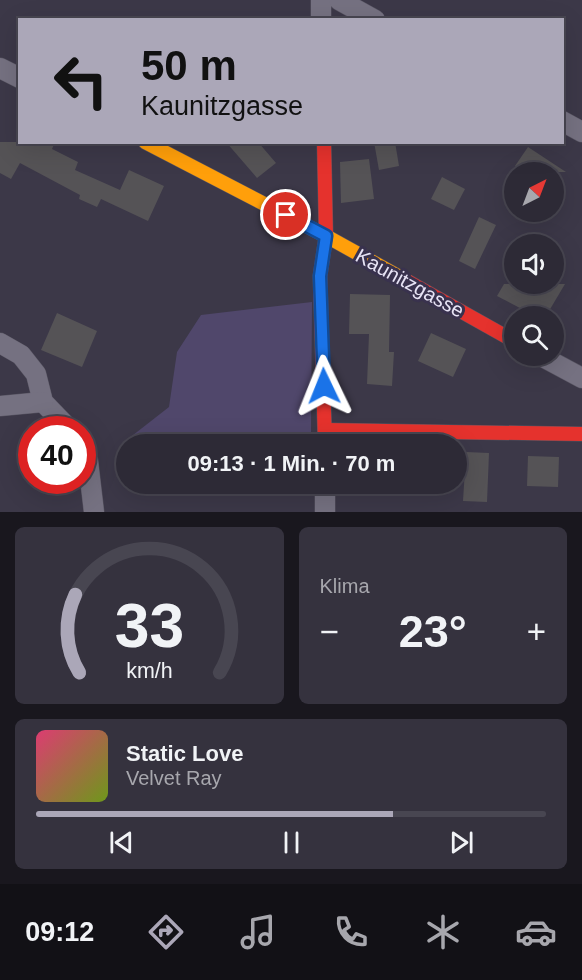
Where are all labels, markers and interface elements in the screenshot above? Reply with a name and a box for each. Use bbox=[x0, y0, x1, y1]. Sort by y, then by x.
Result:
icon: left bbox=[42, 42, 120, 120]
text: 50 m bbox=[141, 42, 237, 89]
text: Kaunitzgasse bbox=[141, 91, 303, 121]
north arrow bbox=[504, 162, 564, 222]
map controls bbox=[504, 162, 564, 366]
pin bbox=[260, 189, 311, 240]
icon: arrive bbox=[269, 198, 302, 231]
button: sound bbox=[504, 234, 564, 294]
street label: Kaunitzgasse bbox=[352, 244, 468, 322]
button: search bbox=[504, 306, 564, 366]
position arrow bbox=[292, 354, 356, 418]
speed limit sign: 40 bbox=[18, 416, 96, 494]
text: 09:13 · 1 Min. · 70 m bbox=[188, 451, 395, 476]
text: Klima bbox=[320, 575, 370, 597]
text: 33 bbox=[115, 591, 184, 660]
text: 23° bbox=[399, 606, 467, 657]
text: − bbox=[320, 613, 339, 650]
text: + bbox=[527, 613, 546, 650]
text: km/h bbox=[126, 659, 172, 683]
text: Static Love bbox=[126, 741, 243, 766]
text: Velvet Ray bbox=[126, 767, 222, 789]
icon: previous bbox=[105, 826, 138, 859]
icon: pause bbox=[275, 826, 308, 859]
icon: next bbox=[445, 826, 478, 859]
icon: directions bbox=[145, 911, 187, 953]
icon: music bbox=[237, 911, 279, 953]
icon: phone bbox=[330, 911, 372, 953]
icon: climate bbox=[422, 911, 464, 953]
icon: car bbox=[515, 911, 557, 953]
text: 09:12 bbox=[25, 917, 94, 947]

